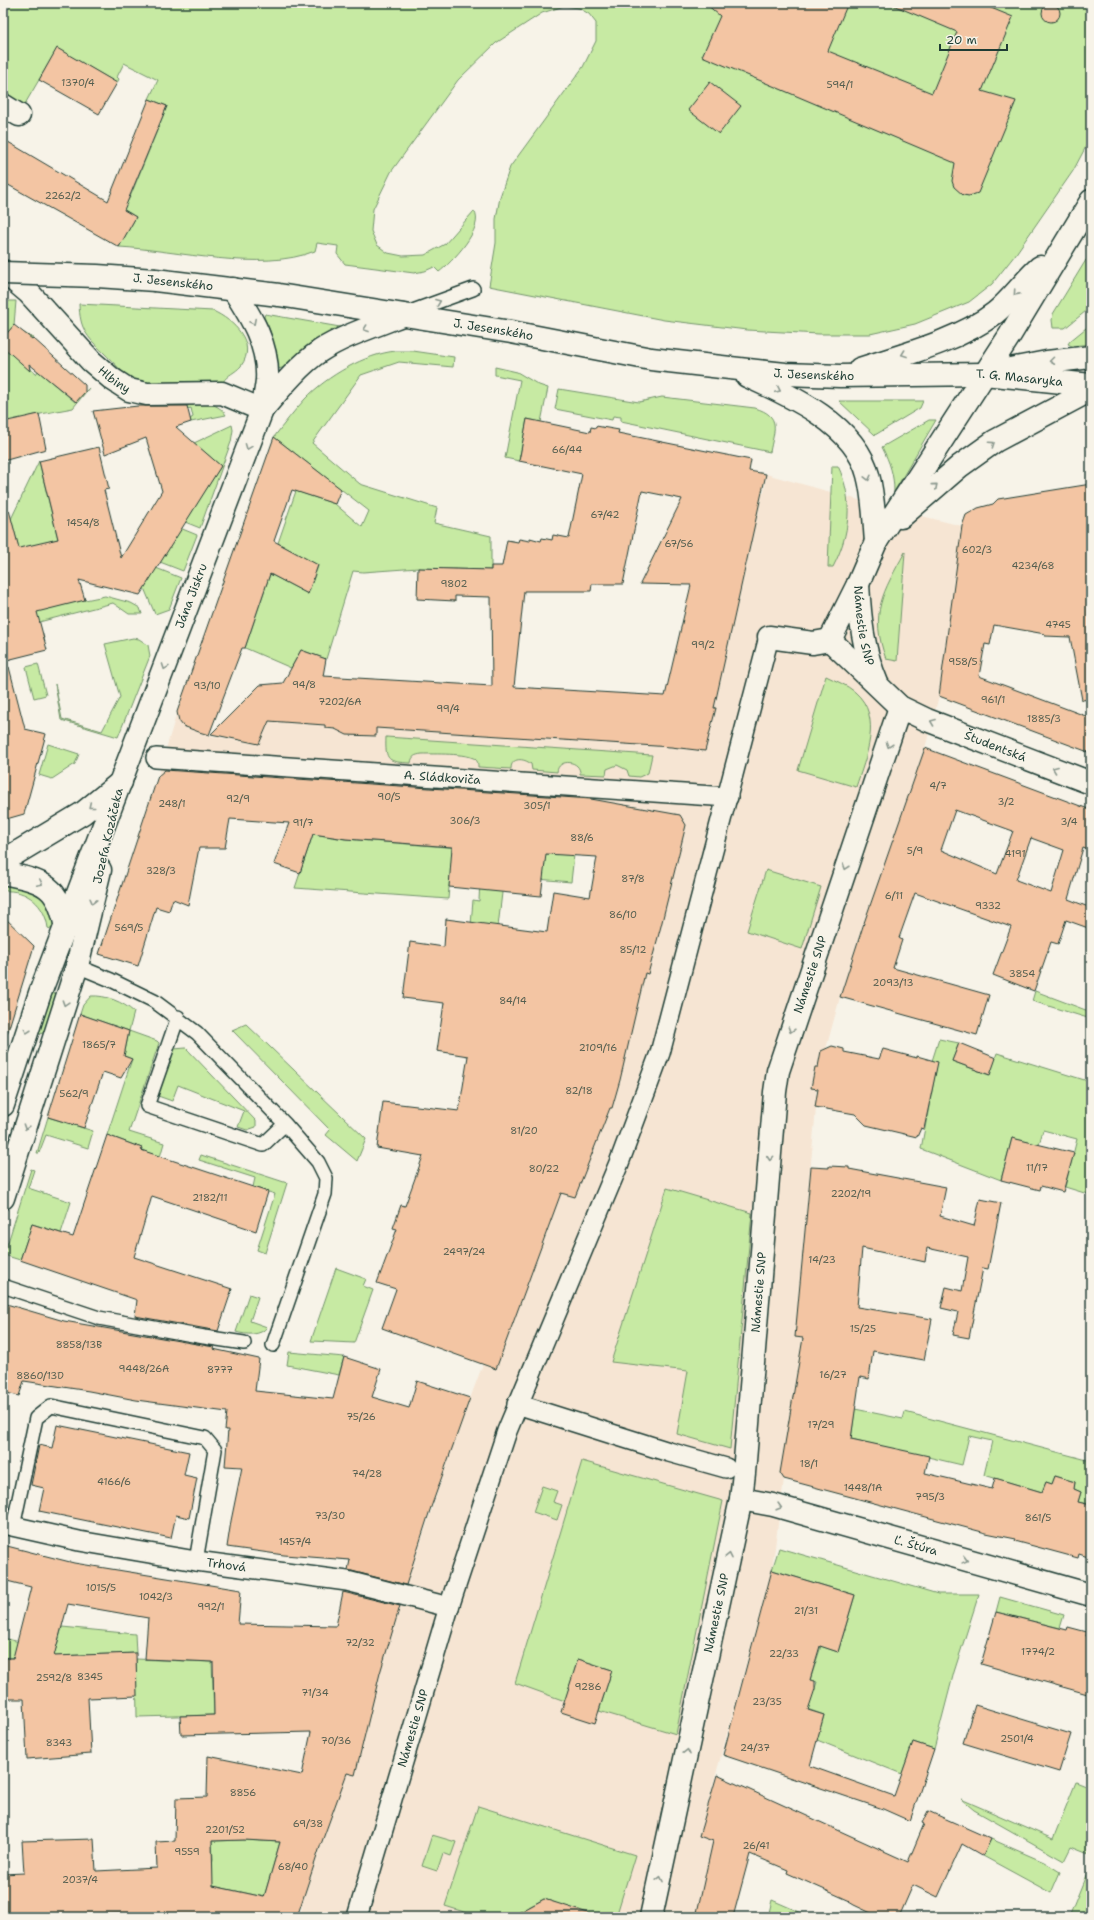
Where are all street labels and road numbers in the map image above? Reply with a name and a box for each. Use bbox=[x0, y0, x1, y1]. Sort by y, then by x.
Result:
street label: J. Jesenského bbox=[132, 270, 214, 294]
street label: J. Jesenského bbox=[452, 315, 535, 344]
street label: Hlbiny bbox=[95, 362, 134, 397]
street label: J. Jesenského bbox=[773, 365, 854, 384]
street label: T. G. Masaryka bbox=[976, 366, 1064, 390]
street label: Jána Jiskru bbox=[172, 561, 211, 631]
street label: Námestie SNP bbox=[850, 585, 878, 668]
street label: Študentská bbox=[962, 727, 1029, 766]
street label: A. Sládkoviča bbox=[403, 767, 482, 788]
street label: Jozefa Kozáčeka bbox=[89, 786, 127, 885]
street label: Námestie SNP bbox=[790, 934, 831, 1015]
street label: Námestie SNP bbox=[747, 1251, 770, 1333]
street label: Ľ. Štúra bbox=[892, 1532, 940, 1559]
street label: Trhová bbox=[205, 1554, 247, 1576]
street label: Námestie SNP bbox=[700, 1572, 733, 1654]
street label: Námestie SNP bbox=[394, 1687, 432, 1769]

